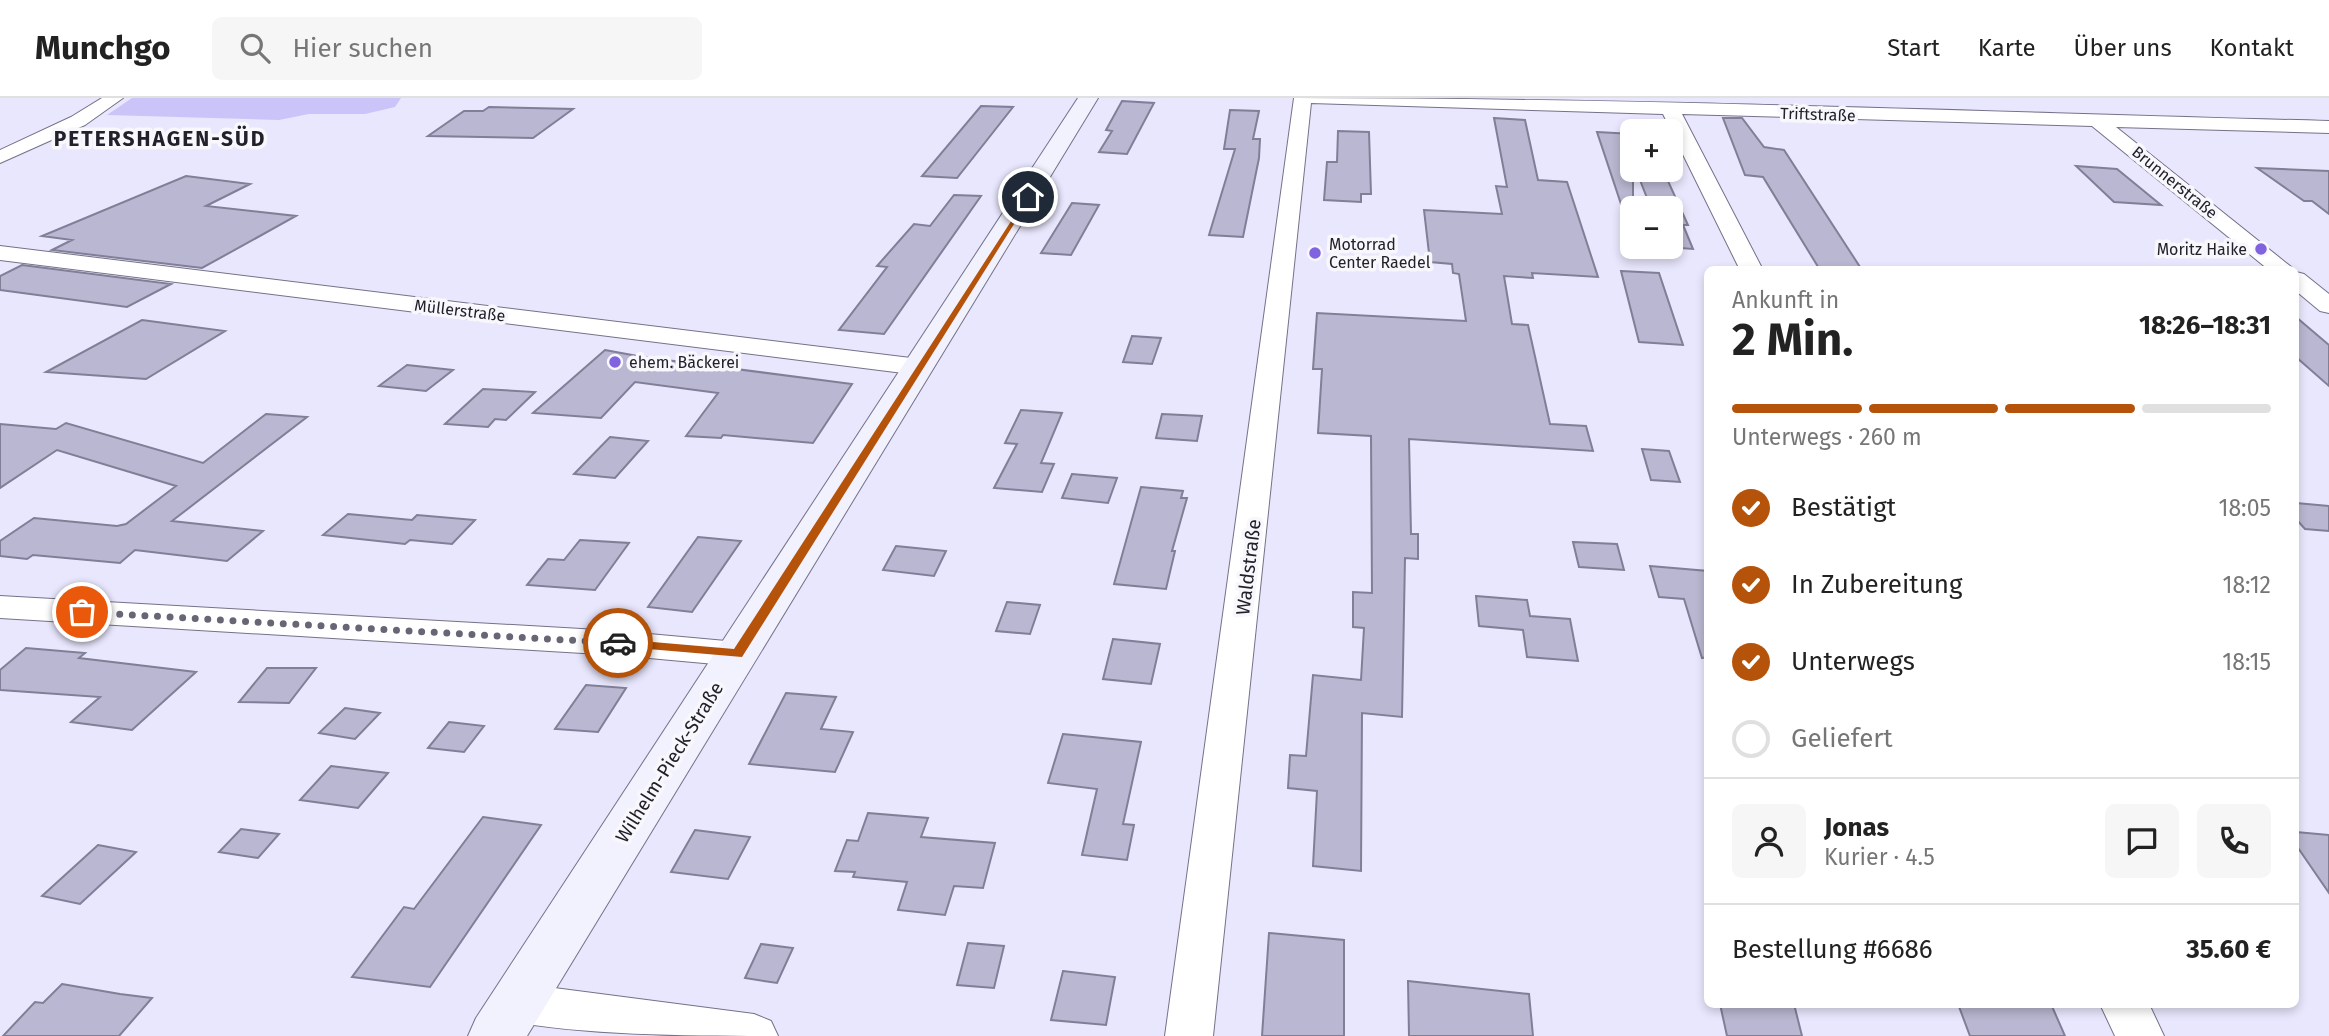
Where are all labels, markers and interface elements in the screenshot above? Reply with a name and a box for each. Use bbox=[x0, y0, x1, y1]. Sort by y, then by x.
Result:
search box bbox=[212, 17, 702, 80]
text: Munchgo bbox=[35, 28, 170, 68]
icon: search bbox=[236, 29, 274, 67]
text: Hier suchen bbox=[292, 33, 433, 64]
text: Start bbox=[1887, 34, 1940, 62]
text: Karte bbox=[1978, 34, 2036, 62]
text: Über uns bbox=[2074, 34, 2172, 62]
text: Kontakt bbox=[2210, 34, 2294, 62]
street label: Triftstraße bbox=[1780, 104, 1856, 125]
map controls bbox=[1620, 119, 1683, 259]
button: + bbox=[1620, 119, 1683, 182]
district label: PETERSHAGEN-SÜD bbox=[54, 125, 266, 152]
street label: Brunnerstraße bbox=[2128, 142, 2221, 223]
pin bbox=[998, 167, 1058, 227]
icon: home bbox=[1009, 178, 1047, 216]
button: − bbox=[1620, 196, 1683, 259]
place label: Motorrad Center Raedel bbox=[1329, 235, 1431, 272]
place label: Moritz Haike bbox=[2157, 240, 2247, 259]
marker: Moritz Haike bbox=[2253, 241, 2269, 257]
marker: Motorrad Center Raedel bbox=[1307, 245, 1323, 261]
text: Ankunft in bbox=[1732, 286, 1839, 314]
street label: Müllerstraße bbox=[413, 295, 507, 326]
text: 18:26–18:31 bbox=[2139, 310, 2271, 341]
text: 2 Min. bbox=[1732, 312, 1853, 367]
place label: ehem. Bäckerei bbox=[629, 353, 739, 372]
marker: ehem. Bäckerei bbox=[607, 354, 623, 370]
text: Unterwegs · 260 m bbox=[1732, 423, 1922, 451]
icon: check bbox=[1732, 489, 1770, 527]
text: Bestätigt bbox=[1791, 492, 1896, 523]
text: 18:05 bbox=[2218, 494, 2271, 522]
street label: Waldstraße bbox=[1231, 518, 1266, 616]
icon: check bbox=[1732, 566, 1770, 604]
text: In Zubereitung bbox=[1791, 569, 1963, 600]
text: 18:12 bbox=[2222, 571, 2271, 599]
pin bbox=[52, 582, 112, 642]
icon: bag bbox=[63, 593, 101, 631]
courier bbox=[583, 608, 653, 678]
icon: car bbox=[599, 624, 637, 662]
icon: check bbox=[1732, 643, 1770, 681]
text: Unterwegs bbox=[1791, 646, 1915, 677]
text: 18:15 bbox=[2222, 648, 2271, 676]
street label: Wilhelm-Pieck-Straße bbox=[611, 678, 728, 847]
text: Geliefert bbox=[1791, 723, 1893, 754]
button: person bbox=[1732, 804, 1806, 878]
button: chat bbox=[2105, 804, 2179, 878]
button: phone bbox=[2197, 804, 2271, 878]
text: Jonas bbox=[1824, 812, 1889, 843]
text: Kurier · 4.5 bbox=[1824, 843, 1935, 871]
text: Bestellung #6686 bbox=[1732, 934, 1933, 965]
text: 35.60 € bbox=[2186, 934, 2271, 965]

